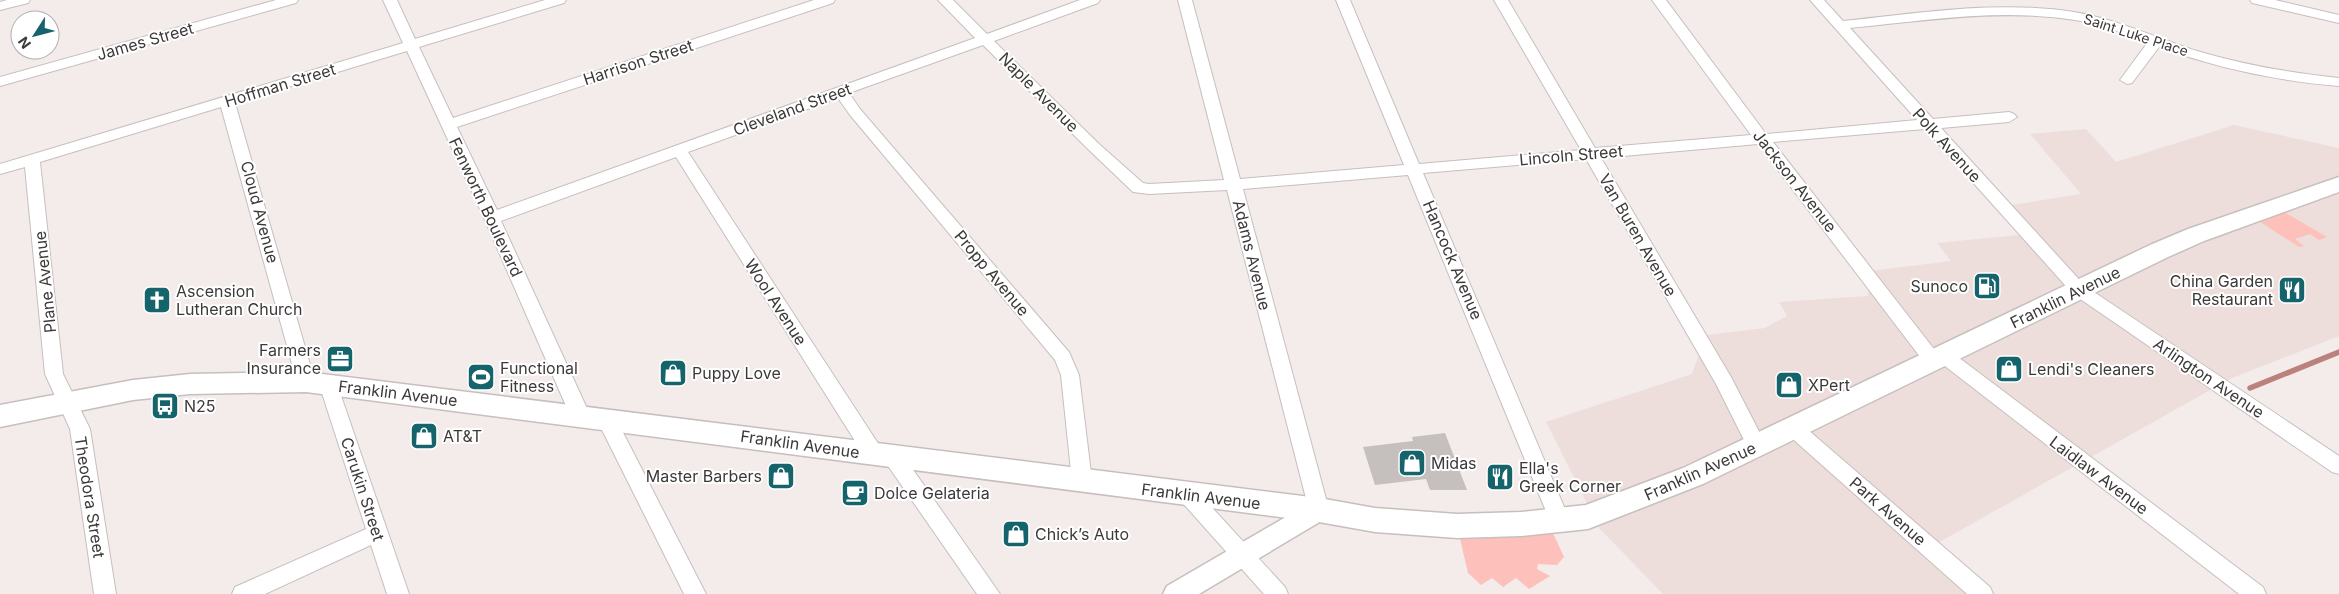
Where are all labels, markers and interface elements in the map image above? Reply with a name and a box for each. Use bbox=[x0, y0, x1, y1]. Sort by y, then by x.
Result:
north arrow bbox=[10, 10, 60, 60]
street label: Saint Luke Place bbox=[2082, 10, 2191, 59]
street label: James Street bbox=[94, 18, 196, 64]
text: N bbox=[14, 34, 34, 52]
street label: Harrison Street bbox=[580, 35, 696, 89]
street label: Naple Avenue bbox=[995, 48, 1083, 136]
street label: Hoffman Street bbox=[222, 59, 338, 111]
street label: Cleveland Street bbox=[730, 78, 854, 140]
street label: Polk Avenue bbox=[1908, 104, 1986, 186]
street label: Jackson Avenue bbox=[1749, 126, 1841, 236]
street label: Fenworth Boulevard bbox=[445, 134, 527, 280]
street label: Lincoln Street bbox=[1518, 141, 1624, 169]
street label: Cloud Avenue bbox=[237, 159, 283, 265]
street label: Van Buren Avenue bbox=[1595, 170, 1681, 300]
street label: Hancock Avenue bbox=[1419, 197, 1487, 323]
street label: Adams Avenue bbox=[1229, 198, 1275, 312]
street label: Propp Avenue bbox=[950, 226, 1034, 320]
street label: Plane Avenue bbox=[30, 230, 60, 334]
street label: Wool Avenue bbox=[741, 255, 811, 349]
street label: Franklin Avenue bbox=[2007, 262, 2123, 332]
fuel station icon: Sunoco bbox=[1972, 271, 2002, 301]
place label: China Garden Restaurant bbox=[2170, 271, 2273, 309]
restaurant icon: China Garden Restaurant bbox=[2277, 275, 2307, 305]
place label: Sunoco bbox=[1910, 276, 1968, 296]
place label: Ascension Lutheran Church bbox=[176, 281, 302, 319]
church icon: Ascension Lutheran Church bbox=[142, 285, 172, 315]
street label: Arlington Avenue bbox=[2150, 334, 2268, 422]
place label: Farmers Insurance bbox=[246, 340, 321, 378]
office icon: Farmers Insurance bbox=[325, 344, 355, 374]
shop icon: Lendi's Cleaners bbox=[1994, 354, 2024, 384]
place label: Functional Fitness bbox=[500, 358, 578, 396]
shop icon: Puppy Love bbox=[658, 358, 688, 388]
place label: Lendi's Cleaners bbox=[2028, 359, 2155, 379]
sports icon: Functional Fitness bbox=[466, 362, 496, 392]
place label: Puppy Love bbox=[692, 363, 781, 383]
shop icon: XPert bbox=[1774, 370, 1804, 400]
place label: XPert bbox=[1808, 375, 1850, 395]
street label: Franklin Avenue bbox=[337, 376, 459, 410]
bus stop icon: N25 bbox=[150, 391, 180, 421]
place label: N25 bbox=[184, 396, 216, 416]
shop icon: AT&T bbox=[409, 421, 439, 451]
place label: AT&T bbox=[443, 426, 482, 446]
street label: Franklin Avenue bbox=[739, 426, 861, 462]
street label: Laidlaw Avenue bbox=[2046, 431, 2152, 519]
street label: Theodora Street bbox=[71, 435, 109, 559]
street label: Carukin Street bbox=[337, 435, 389, 543]
street label: Franklin Avenue bbox=[1641, 437, 1759, 505]
shop icon: Midas bbox=[1397, 448, 1427, 478]
place label: Midas bbox=[1431, 453, 1477, 473]
place label: Ella's Greek Corner bbox=[1519, 458, 1621, 496]
shop icon: Master Barbers bbox=[766, 461, 796, 491]
restaurant icon: Ella's Greek Corner bbox=[1485, 462, 1515, 492]
place label: Master Barbers bbox=[646, 466, 762, 486]
street label: Park Avenue bbox=[1846, 472, 1930, 550]
cafe icon: Dolce Gelateria bbox=[840, 478, 870, 508]
street label: Franklin Avenue bbox=[1140, 479, 1262, 513]
place label: Dolce Gelateria bbox=[874, 483, 990, 503]
shop icon: Chick’s Auto bbox=[1001, 519, 1031, 549]
place label: Chick’s Auto bbox=[1035, 524, 1129, 544]

